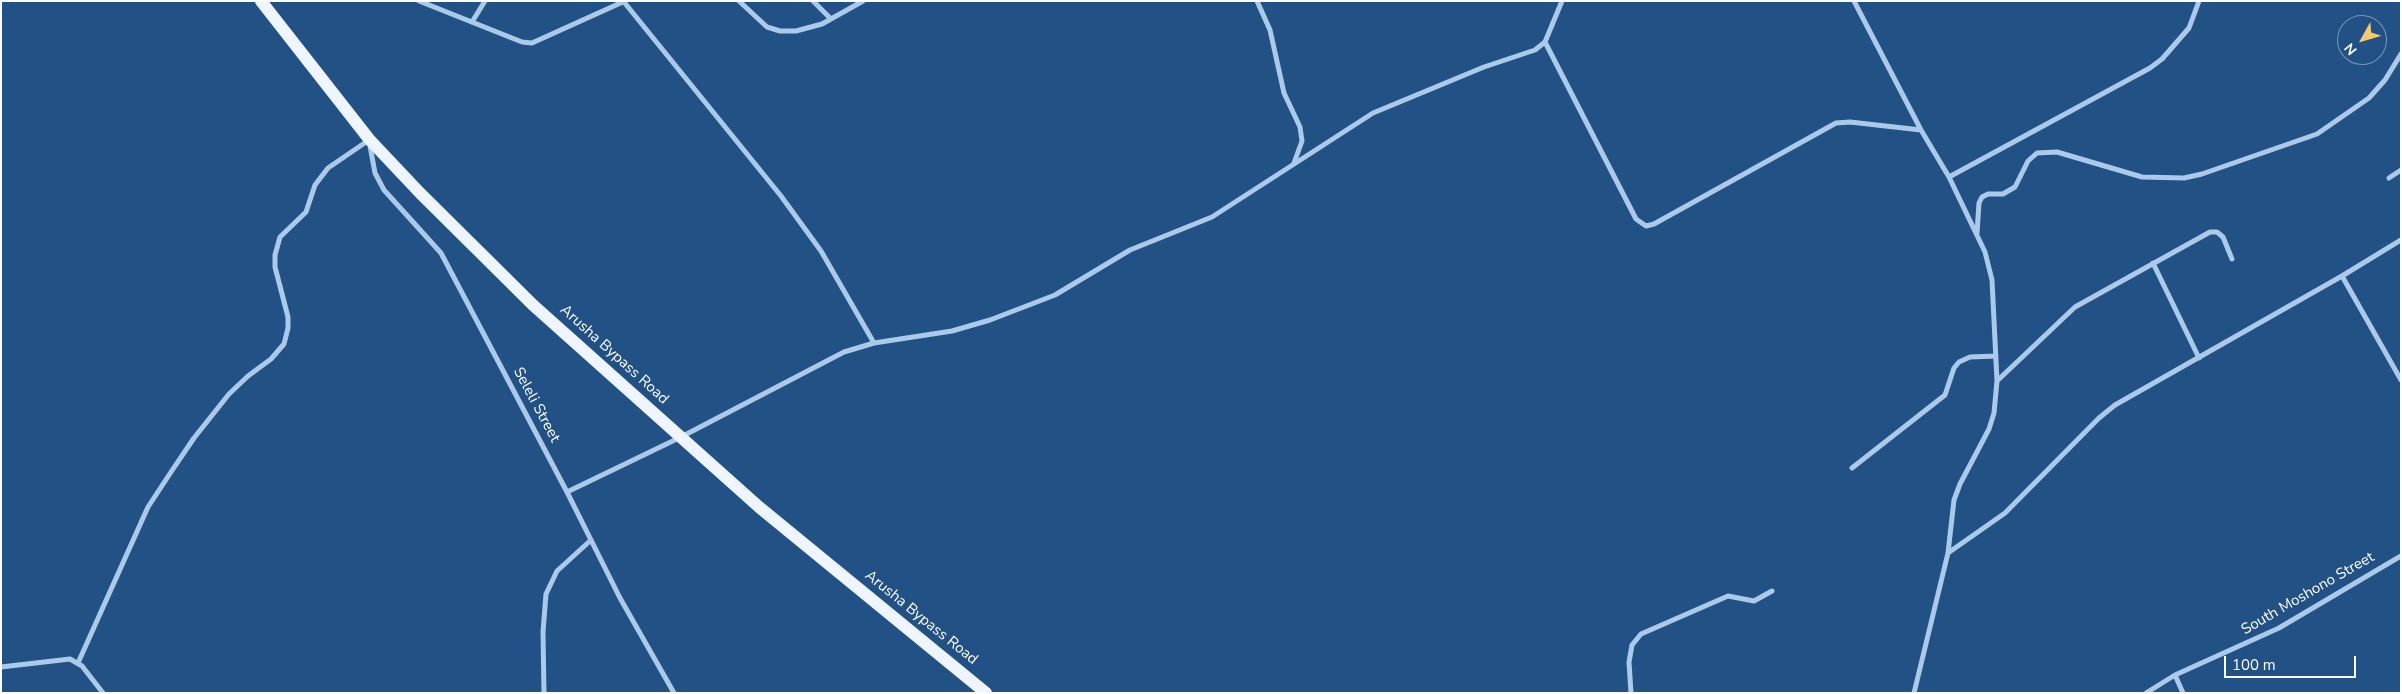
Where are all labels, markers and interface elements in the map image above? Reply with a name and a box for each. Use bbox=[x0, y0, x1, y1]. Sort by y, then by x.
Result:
north arrow bbox=[2337, 15, 2387, 65]
text: N bbox=[2340, 39, 2361, 59]
street label: Arusha Bypass Road bbox=[556, 301, 672, 409]
street label: Seleli Street bbox=[509, 364, 563, 446]
street label: South Moshono Street bbox=[2238, 549, 2378, 639]
street label: Arusha Bypass Road bbox=[861, 567, 981, 669]
scale bar bbox=[2227, 646, 2360, 678]
text: 100 m bbox=[2232, 655, 2276, 675]

